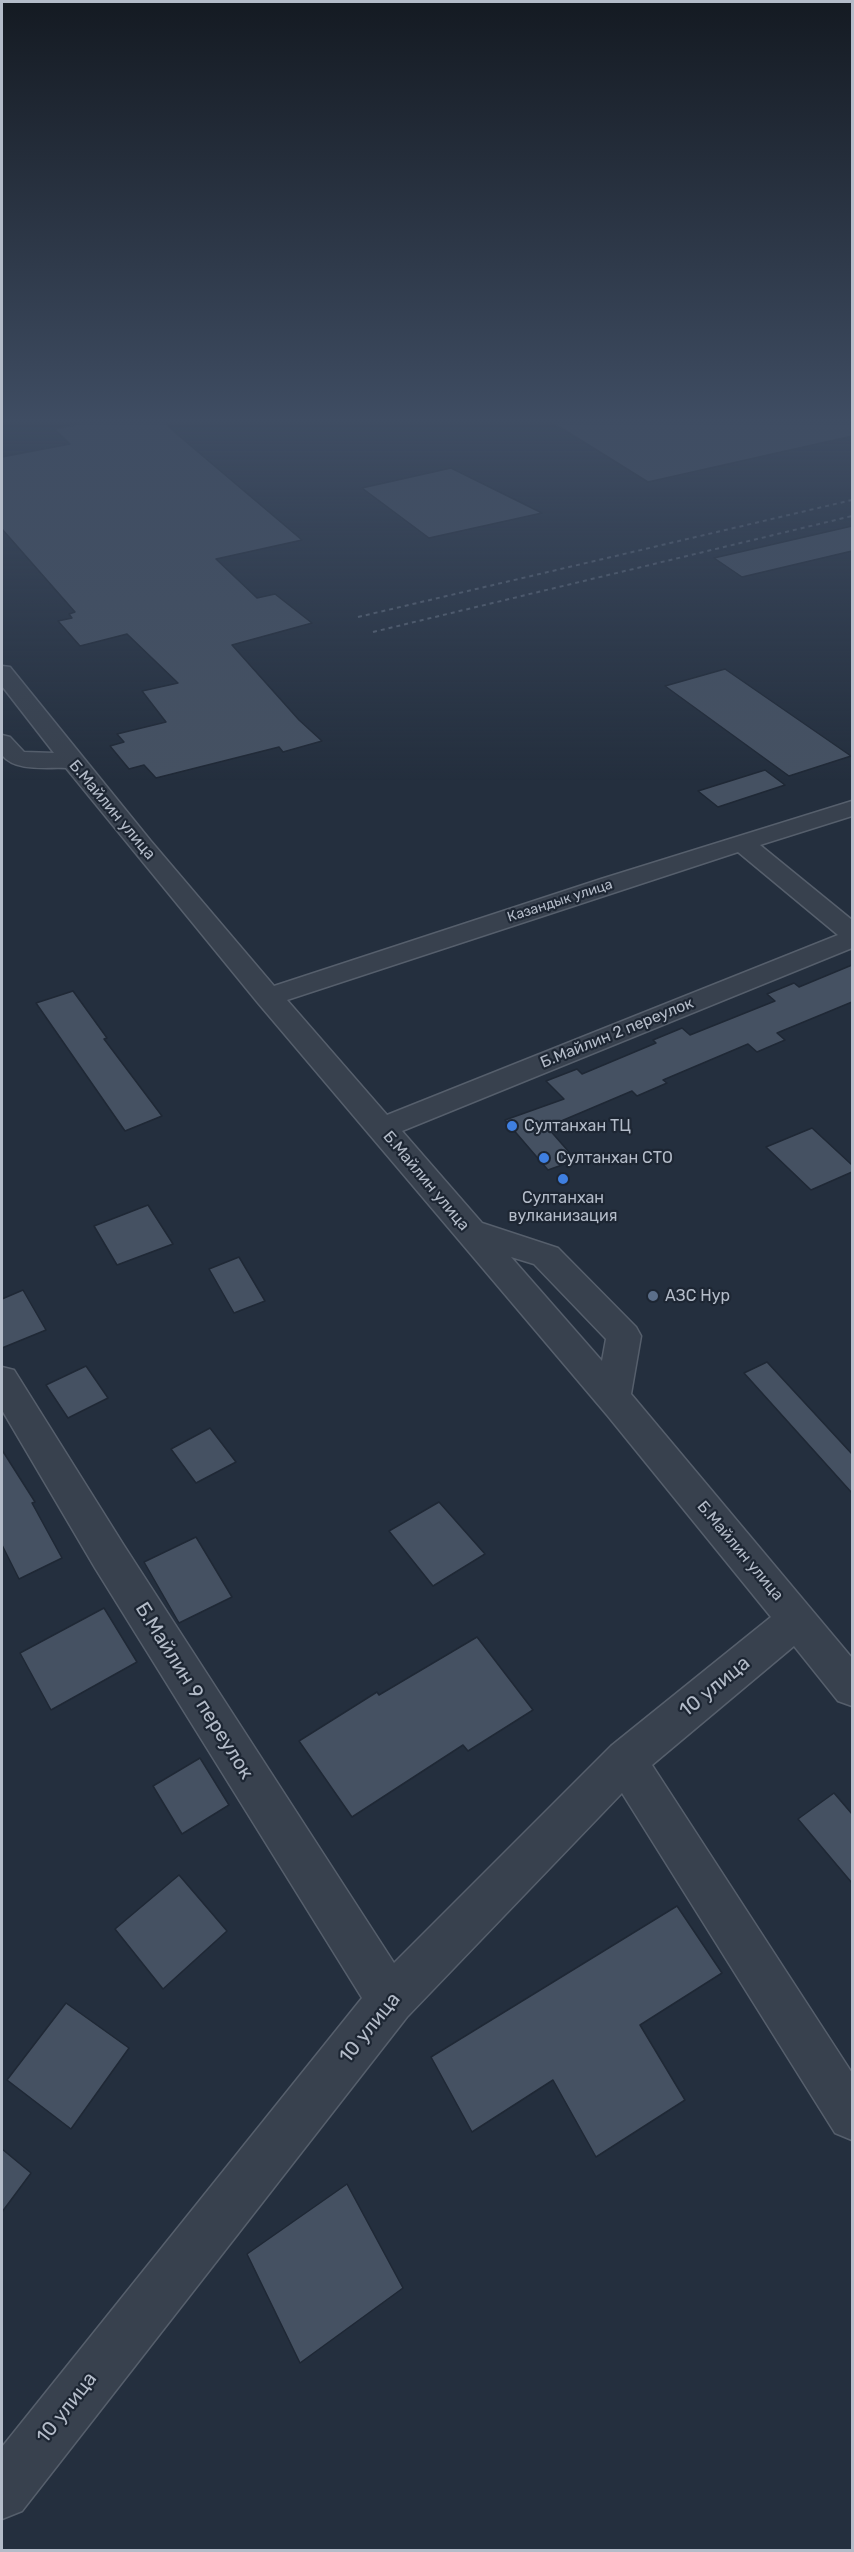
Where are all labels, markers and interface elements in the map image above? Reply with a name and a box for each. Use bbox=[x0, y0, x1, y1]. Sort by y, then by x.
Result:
street label: Б.Майлин улица bbox=[65, 756, 159, 864]
street label: Казандык улица bbox=[505, 876, 615, 926]
street label: Б.Майлин 2 переулок bbox=[538, 994, 696, 1072]
place label: Султанхан ТЦ bbox=[524, 1116, 631, 1136]
marker: Султанхан ТЦ bbox=[505, 1119, 519, 1133]
street label: Б.Майлин улица bbox=[379, 1127, 473, 1235]
place label: Султанхан СТО bbox=[556, 1148, 673, 1168]
marker: Султанхан СТО bbox=[537, 1151, 551, 1165]
marker: Султанхан вулканизация bbox=[556, 1172, 570, 1186]
place label: Султанхан вулканизация bbox=[509, 1188, 617, 1226]
place label: АЗС Нур bbox=[665, 1286, 730, 1306]
marker: АЗС Нур bbox=[646, 1289, 660, 1303]
street label: Б.Майлин улица bbox=[693, 1497, 787, 1605]
street label: Б.Майлин 9 переулок bbox=[130, 1598, 258, 1784]
street label: 10 улица bbox=[675, 1651, 755, 1723]
street label: 10 улица bbox=[334, 1988, 406, 2068]
street label: 10 улица bbox=[32, 2368, 102, 2448]

